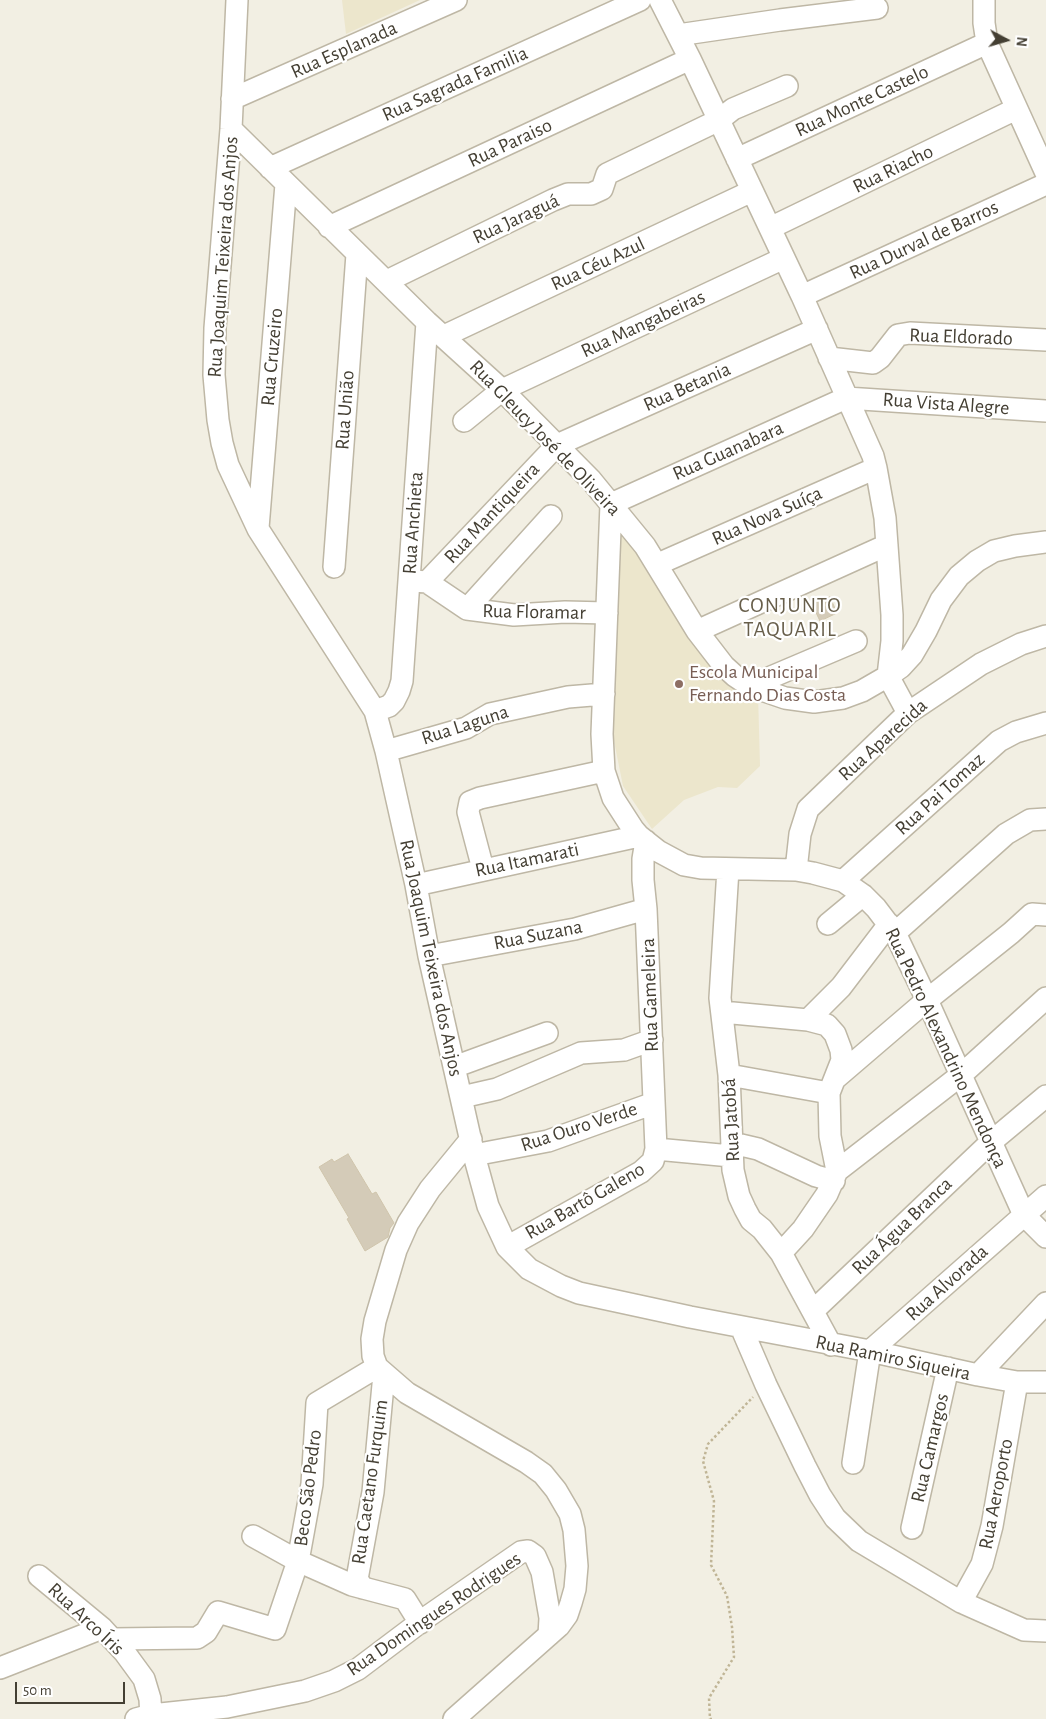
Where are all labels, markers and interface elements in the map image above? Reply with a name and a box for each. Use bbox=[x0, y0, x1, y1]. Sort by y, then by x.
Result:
north arrow bbox=[981, 15, 1031, 65]
street label: Rua Esplanada bbox=[287, 16, 401, 84]
text: N bbox=[1013, 36, 1028, 47]
street label: Rua Sagrada Familia bbox=[378, 41, 532, 127]
street label: Rua Monte Castelo bbox=[791, 60, 933, 142]
street label: Rua Paraiso bbox=[464, 113, 556, 173]
street label: Rua Joaquim Teixeira dos Anjos bbox=[203, 136, 243, 378]
street label: Rua Riacho bbox=[849, 139, 937, 199]
street label: Rua Jaraguá bbox=[469, 188, 563, 250]
street label: Rua Durval de Barros bbox=[846, 195, 1002, 285]
street label: Rua Céu Azul bbox=[547, 232, 649, 296]
street label: Rua Mangabeiras bbox=[577, 285, 709, 363]
street label: Rua Cruzeiro bbox=[256, 307, 288, 407]
street label: Rua Eldorado bbox=[909, 323, 1013, 351]
street label: Rua Gleucy José de Oliveira bbox=[464, 355, 626, 521]
street label: Rua Betania bbox=[640, 357, 734, 417]
street label: Rua União bbox=[330, 369, 360, 451]
street label: Rua Vista Alegre bbox=[882, 388, 1010, 420]
street label: Rua Guanabara bbox=[669, 416, 787, 486]
street label: Rua Mantiqueira bbox=[439, 457, 545, 569]
street label: Rua Anchieta bbox=[397, 471, 429, 575]
street label: Rua Nova Suíça bbox=[708, 481, 826, 551]
district label: CONJUNTO TAQUARIL bbox=[737, 593, 843, 643]
street label: Rua Floramar bbox=[482, 599, 586, 625]
place label: Escola Municipal Fernando Dias Costa bbox=[689, 660, 846, 707]
marker: Escola Municipal Fernando Dias Costa bbox=[673, 678, 685, 690]
street label: Rua Aparecida bbox=[833, 694, 933, 786]
street label: Rua Laguna bbox=[418, 700, 512, 750]
street label: Rua Pai Tomaz bbox=[890, 748, 990, 840]
street label: Rua Joaquim Teixeira dos Anjos bbox=[394, 837, 468, 1079]
street label: Rua Itamarati bbox=[473, 837, 581, 883]
street label: Rua Suzana bbox=[492, 915, 584, 955]
street label: Rua Pedro Alexandrino Mendonça bbox=[880, 924, 1012, 1172]
street label: Rua Gameleira bbox=[636, 938, 664, 1052]
street label: Rua Jatobá bbox=[717, 1077, 745, 1163]
street label: Rua Ouro Verde bbox=[518, 1097, 640, 1157]
street label: Rua Bartô Galeno bbox=[521, 1157, 649, 1245]
street label: Rua Água Branca bbox=[847, 1172, 957, 1280]
street label: Rua Alvorada bbox=[901, 1240, 993, 1326]
street label: Rua Ramiro Siqueira bbox=[813, 1330, 973, 1386]
street label: Rua Camargos bbox=[906, 1391, 954, 1505]
street label: Rua Caetano Furquim bbox=[347, 1398, 393, 1566]
street label: Beco São Pedro bbox=[289, 1428, 327, 1548]
street label: Rua Aeroporto bbox=[974, 1437, 1018, 1551]
street label: Rua Domingues Rodrigues bbox=[342, 1547, 526, 1681]
street label: Rua Arco Íris bbox=[43, 1578, 129, 1660]
scale bar bbox=[18, 1672, 128, 1704]
text: 50 m bbox=[23, 1683, 52, 1698]

